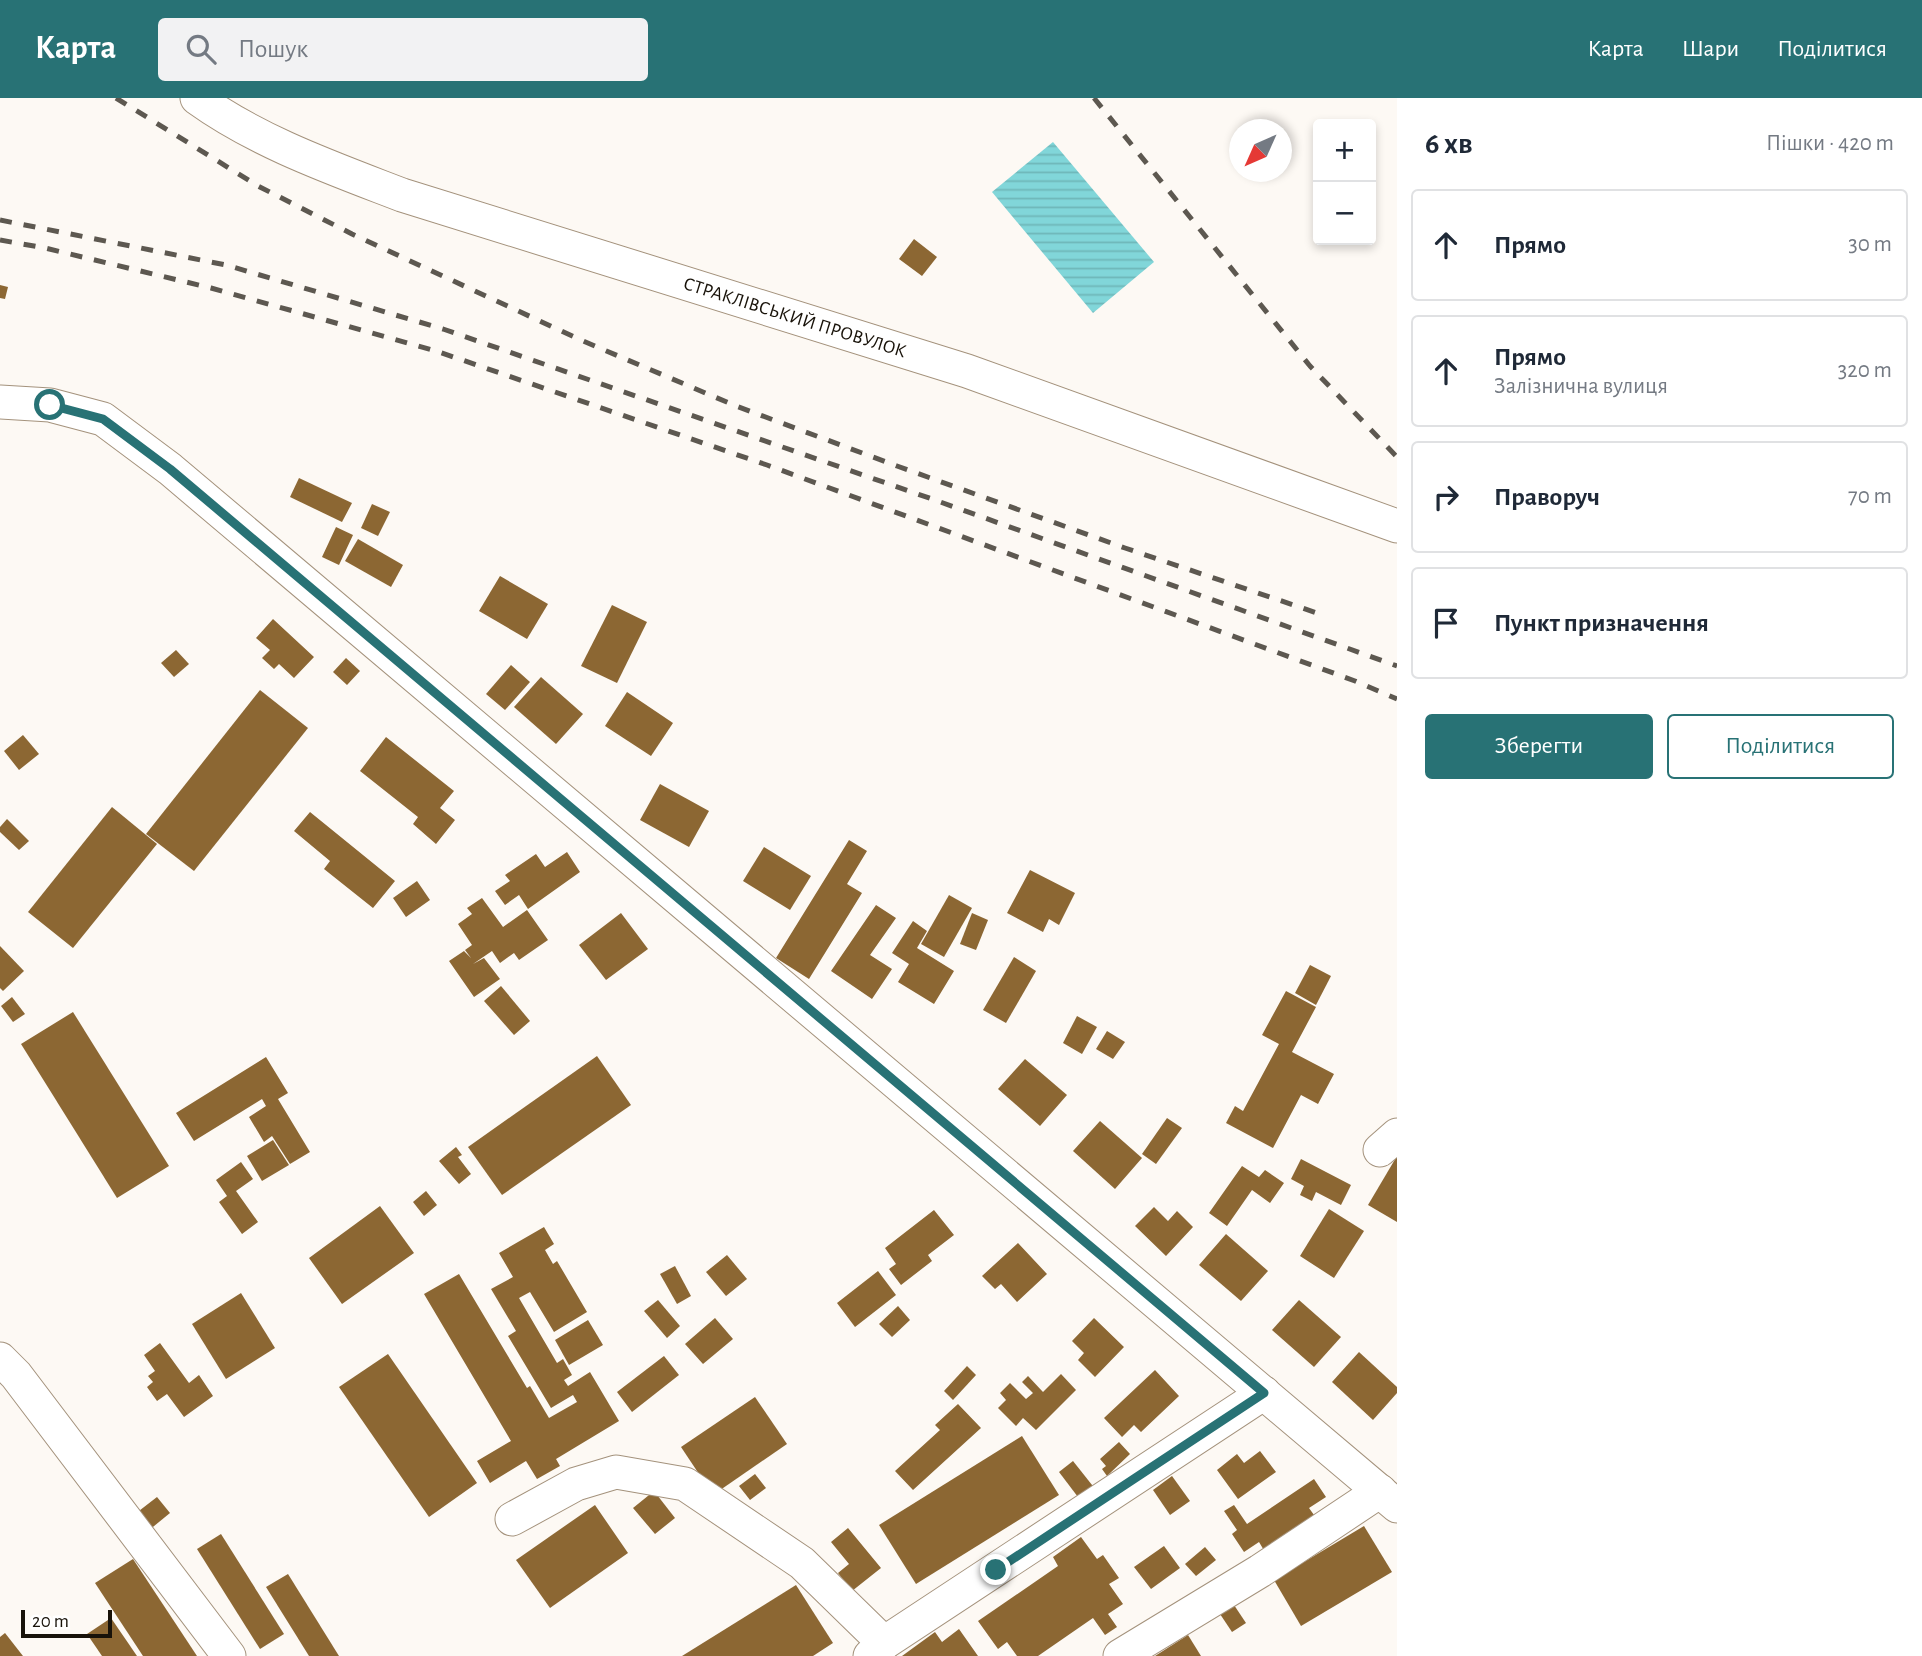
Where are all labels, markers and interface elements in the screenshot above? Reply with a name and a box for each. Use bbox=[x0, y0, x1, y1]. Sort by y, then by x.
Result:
search box bbox=[158, 18, 648, 81]
icon: search bbox=[182, 30, 220, 68]
text: Карта bbox=[35, 32, 116, 65]
text: Пошук bbox=[238, 36, 308, 62]
text: Карта bbox=[1587, 37, 1644, 61]
text: Шари bbox=[1682, 37, 1739, 61]
text: Поділитися bbox=[1777, 37, 1887, 61]
north arrow bbox=[1229, 119, 1292, 182]
map controls bbox=[1313, 119, 1376, 245]
button: + bbox=[1313, 119, 1376, 182]
text: 6 хв bbox=[1425, 129, 1473, 159]
text: Пішки · 420 m bbox=[1766, 132, 1894, 155]
button: − bbox=[1313, 182, 1376, 245]
icon: ahead bbox=[1427, 226, 1465, 264]
text: Прямо bbox=[1494, 232, 1566, 258]
text: 30 m bbox=[1848, 233, 1892, 256]
street label: СТРАКЛІВСЬКИЙ ПРОВУЛОК bbox=[681, 274, 909, 361]
text: Прямо bbox=[1494, 344, 1566, 370]
icon: ahead bbox=[1427, 352, 1465, 390]
text: 320 m bbox=[1838, 359, 1892, 382]
text: Залізнична вулиця bbox=[1494, 375, 1668, 398]
route start bbox=[34, 389, 65, 420]
icon: right bbox=[1427, 478, 1465, 516]
text: Праворуч bbox=[1494, 484, 1600, 510]
text: 70 m bbox=[1848, 485, 1892, 508]
icon: arrive bbox=[1427, 604, 1465, 642]
text: Пункт призначення bbox=[1494, 610, 1709, 636]
button: Зберегти bbox=[1425, 714, 1653, 779]
button: Поділитися bbox=[1667, 714, 1894, 779]
route end bbox=[980, 1554, 1011, 1585]
scale bar bbox=[21, 1607, 112, 1639]
text: 20 m bbox=[32, 1612, 69, 1631]

